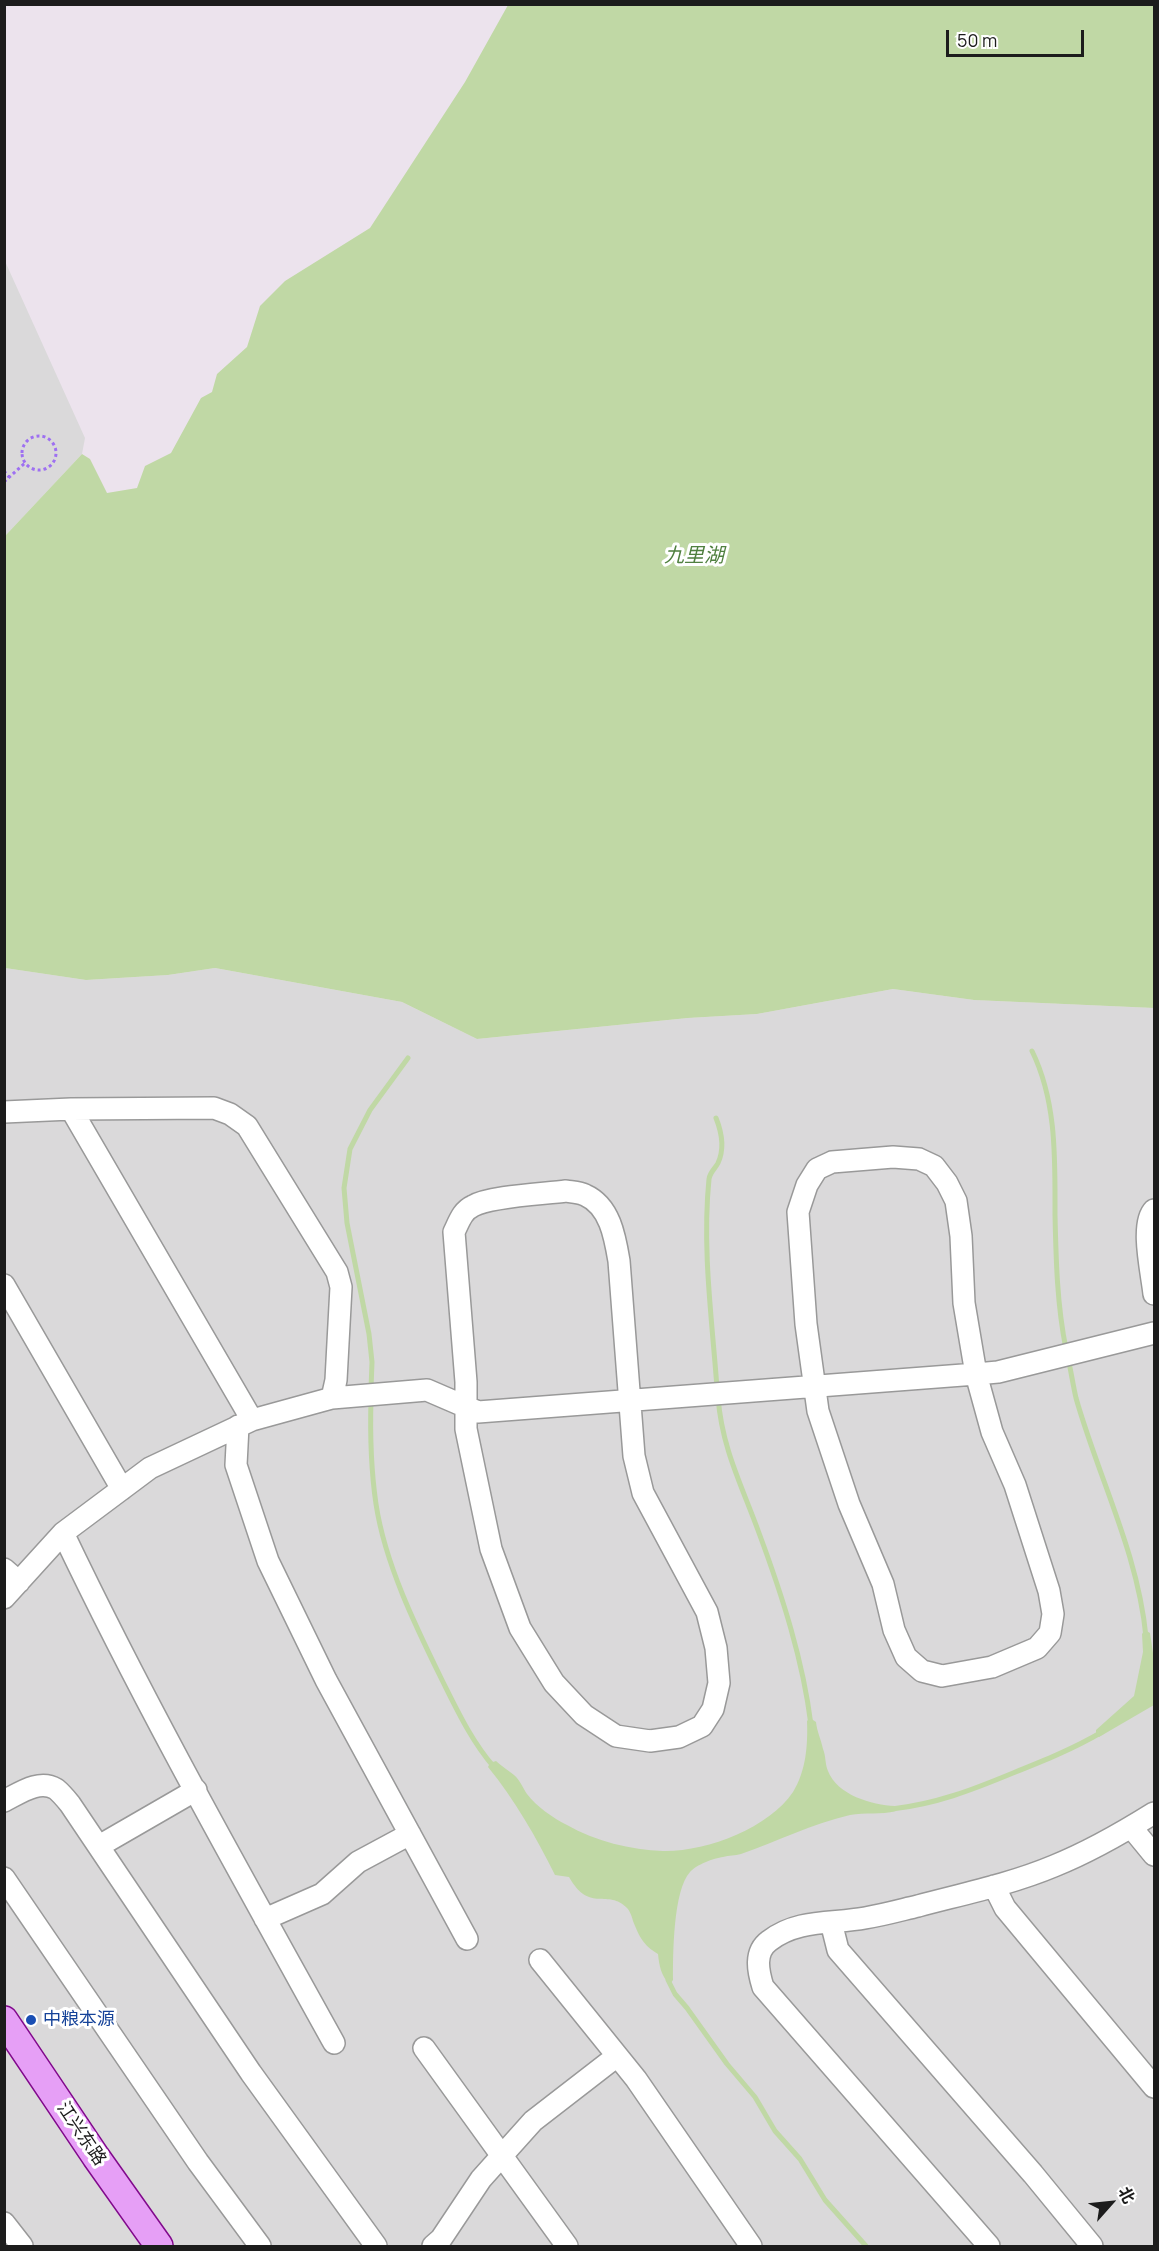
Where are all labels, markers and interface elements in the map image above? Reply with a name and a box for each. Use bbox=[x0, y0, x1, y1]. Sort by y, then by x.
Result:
scale bar bbox=[949, 18, 1087, 56]
text: 50 m bbox=[957, 28, 997, 52]
water label: 九里湖 bbox=[664, 544, 724, 568]
place label: 中粮本源 bbox=[43, 2009, 115, 2031]
marker: 中粮本源 bbox=[24, 2013, 38, 2027]
street label: 江兴东路 bbox=[52, 2098, 110, 2170]
north arrow bbox=[1081, 2173, 1141, 2233]
text: 北 bbox=[1114, 2183, 1140, 2207]

